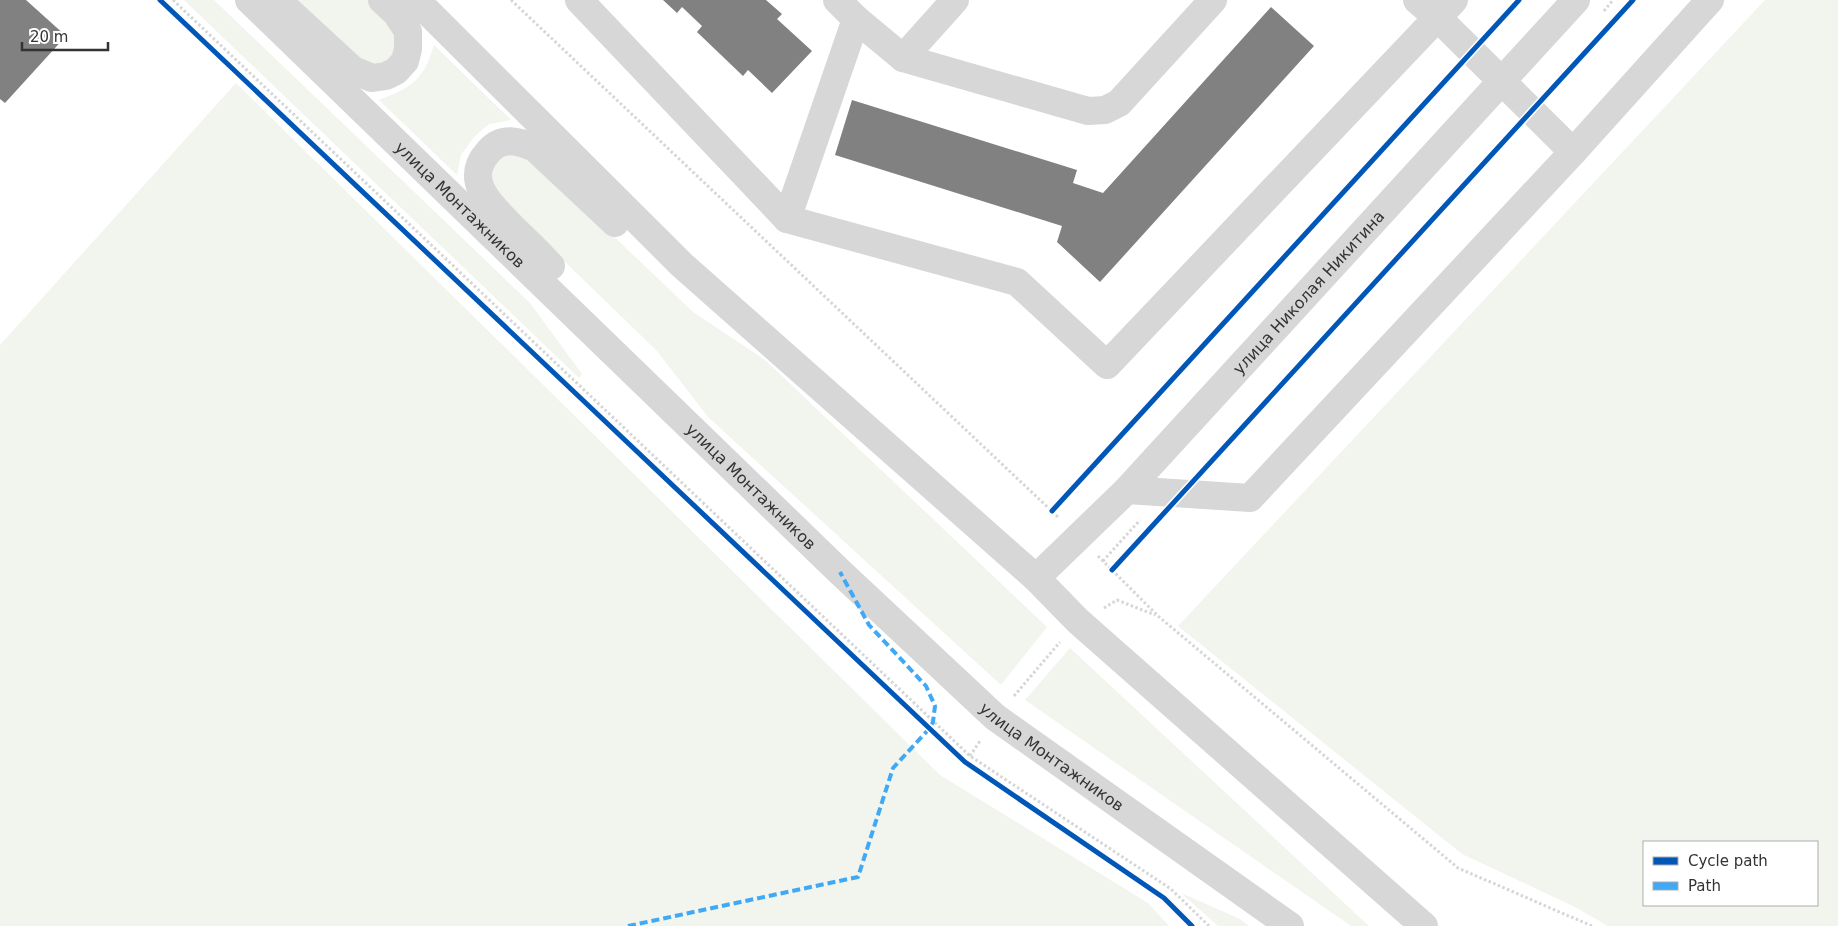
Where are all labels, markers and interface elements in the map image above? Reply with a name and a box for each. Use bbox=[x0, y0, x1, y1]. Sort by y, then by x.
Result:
scale bar bbox=[22, 20, 109, 52]
text: 20 m bbox=[30, 28, 68, 46]
street label: улица Монтажников bbox=[391, 138, 529, 272]
street label: улица Николая Никитина bbox=[1229, 207, 1388, 378]
street label: улица Монтажников bbox=[682, 419, 820, 554]
street label: улица Монтажников bbox=[975, 699, 1127, 815]
legend bbox=[1643, 841, 1818, 906]
text: Cycle path bbox=[1688, 852, 1768, 870]
text: Path bbox=[1688, 877, 1721, 895]

